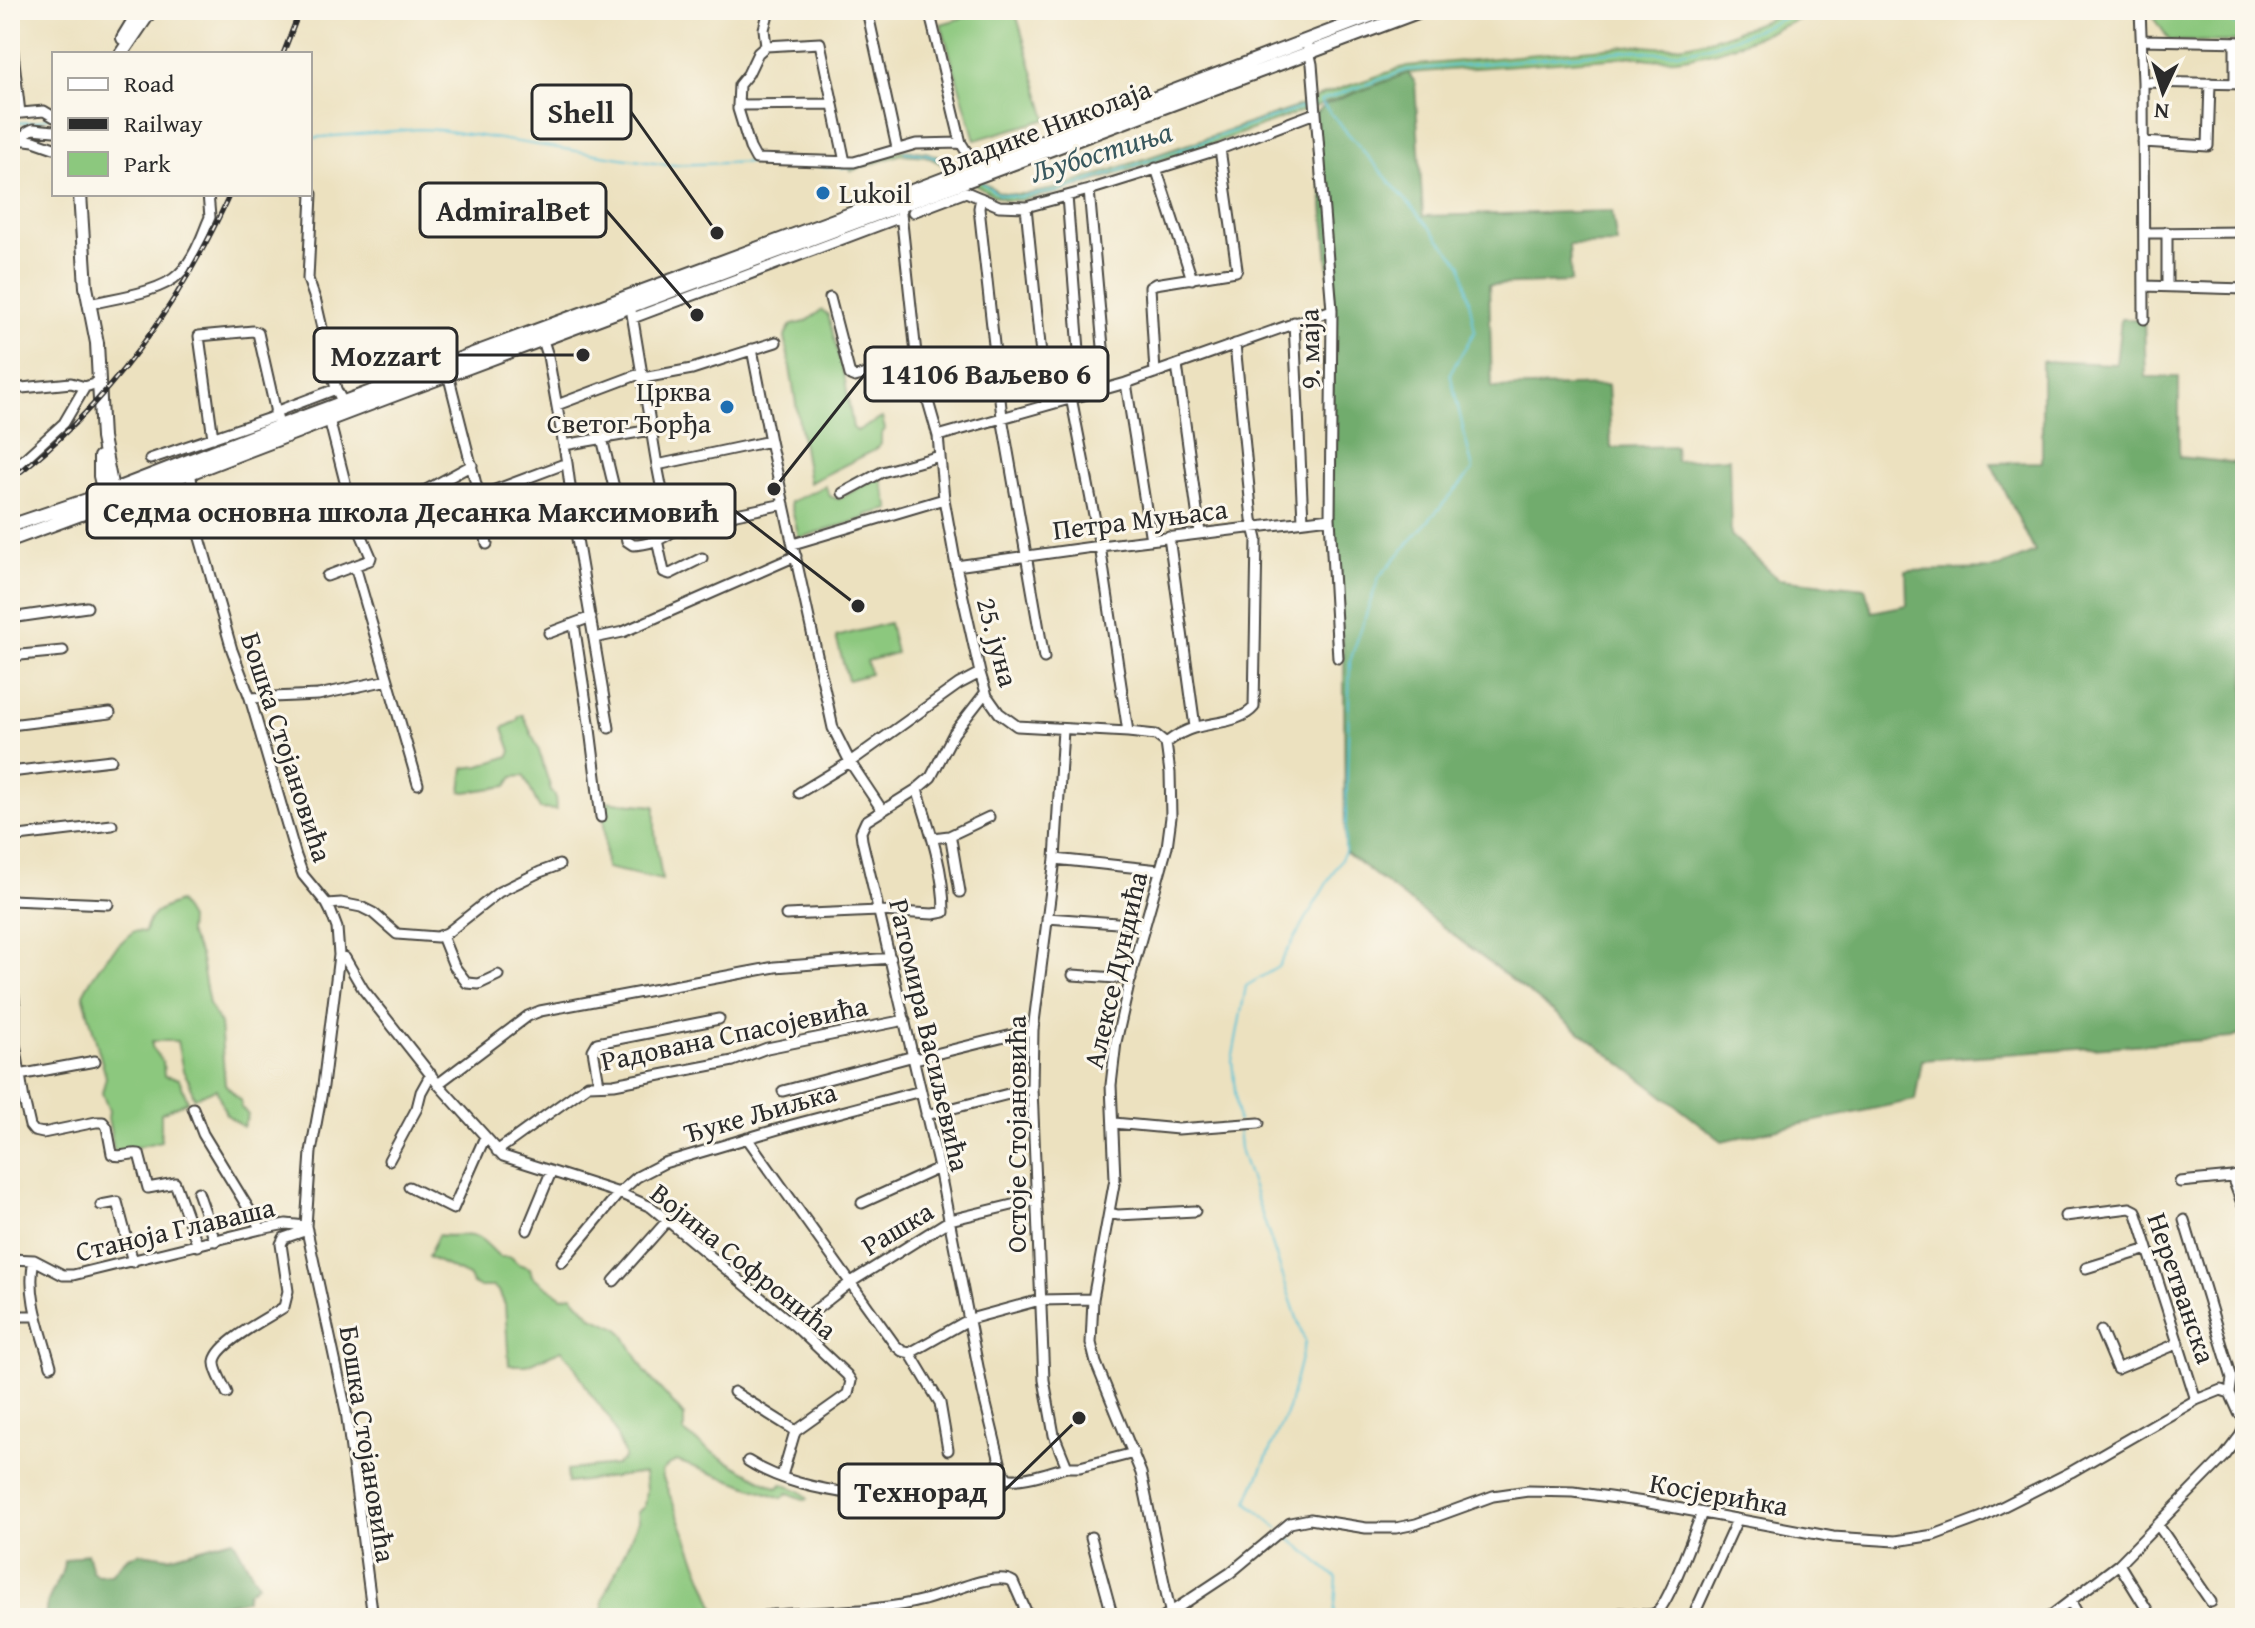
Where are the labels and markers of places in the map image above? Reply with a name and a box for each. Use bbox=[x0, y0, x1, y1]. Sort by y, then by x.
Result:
callout: Shell bbox=[532, 85, 631, 139]
place label: Lukoil bbox=[839, 172, 912, 213]
callout: AdmiralBet bbox=[420, 183, 606, 237]
marker: Lukoil bbox=[814, 184, 832, 202]
callout: Mozzart bbox=[314, 328, 457, 382]
callout: 14106 Ваљево 6 bbox=[865, 347, 1108, 401]
place label: Црква Светог Ђорђа bbox=[547, 370, 712, 443]
marker: Црква Светог Ђорђа bbox=[718, 398, 736, 416]
callout: Седма основна школа Десанка Максимовић bbox=[87, 484, 735, 538]
callout: Технорад bbox=[839, 1464, 1004, 1518]

